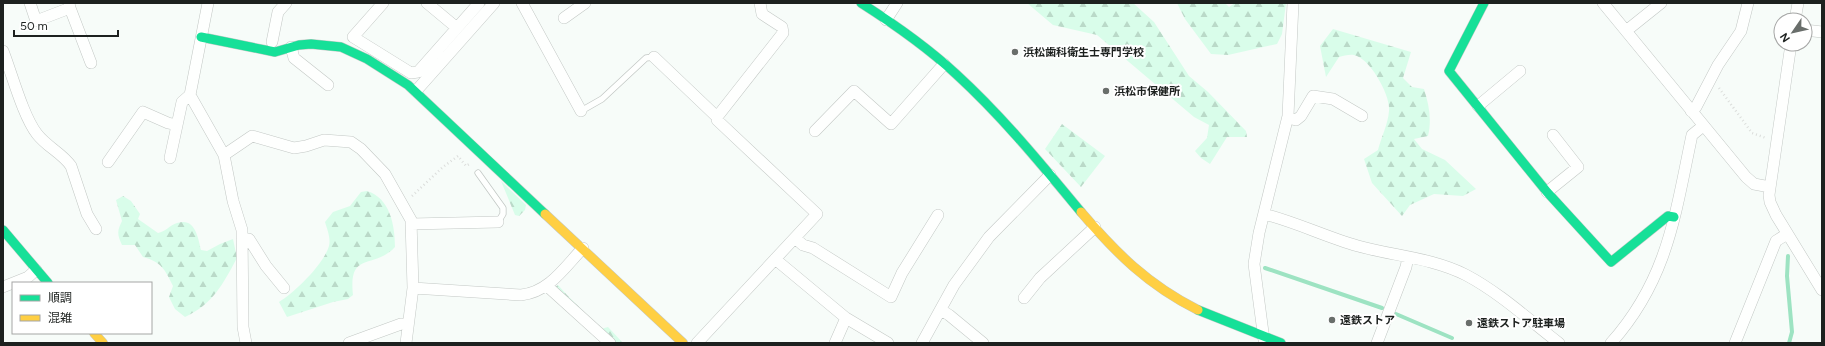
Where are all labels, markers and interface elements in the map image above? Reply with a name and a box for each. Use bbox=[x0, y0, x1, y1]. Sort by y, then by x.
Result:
scale bar bbox=[14, 12, 118, 38]
north arrow bbox=[1773, 12, 1813, 52]
text: 50 m bbox=[20, 19, 48, 33]
text: N bbox=[1777, 30, 1793, 44]
place label: 浜松歯科衛生士専門学校 bbox=[1023, 46, 1144, 59]
marker: 浜松歯科衛生士専門学校 bbox=[1010, 47, 1020, 57]
place label: 浜松市保健所 bbox=[1114, 85, 1180, 98]
marker: 浜松市保健所 bbox=[1101, 86, 1111, 96]
legend bbox=[12, 282, 152, 334]
text: 順調 bbox=[48, 291, 72, 305]
text: 混雑 bbox=[48, 311, 72, 325]
place label: 遠鉄ストア bbox=[1340, 314, 1395, 327]
marker: 遠鉄ストア bbox=[1327, 315, 1337, 325]
place label: 遠鉄ストア駐車場 bbox=[1477, 317, 1565, 330]
marker: 遠鉄ストア駐車場 bbox=[1464, 318, 1474, 328]

